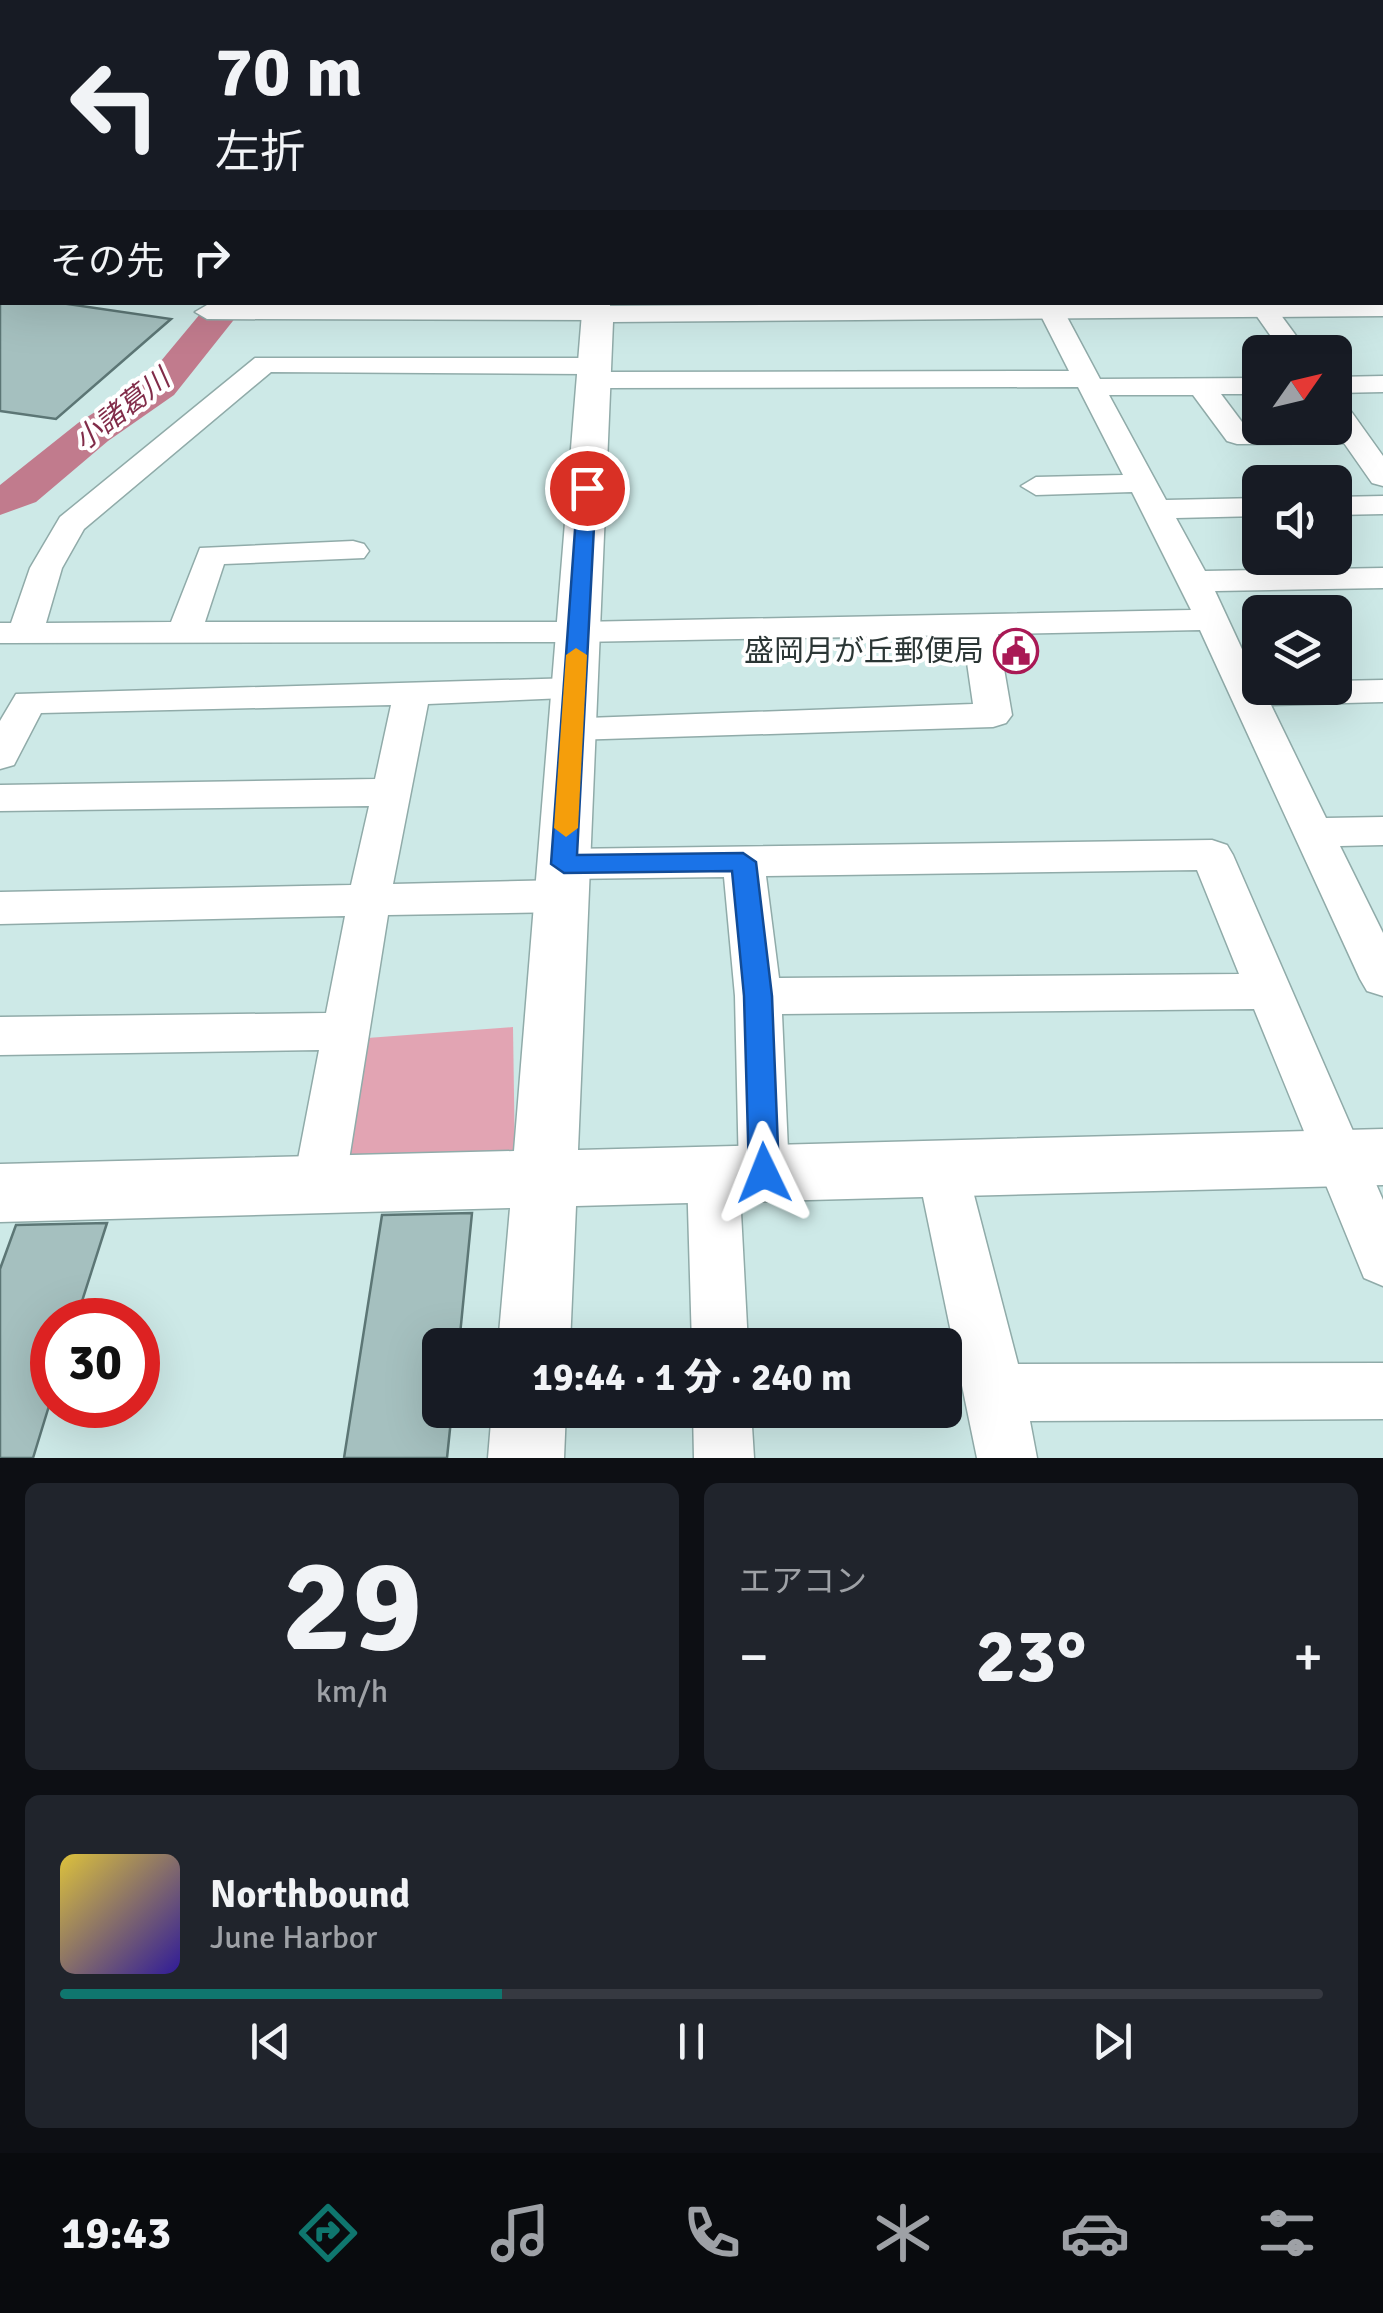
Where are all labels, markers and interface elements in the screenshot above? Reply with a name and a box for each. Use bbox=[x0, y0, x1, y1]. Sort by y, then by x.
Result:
text: 70 m bbox=[215, 29, 363, 115]
icon: left bbox=[50, 40, 180, 170]
text: 左折 bbox=[215, 125, 305, 180]
icon: right bbox=[184, 230, 239, 285]
text: その先 bbox=[50, 238, 164, 285]
north arrow bbox=[1242, 335, 1352, 445]
map controls bbox=[1242, 335, 1352, 705]
water label: 小諸葛川 bbox=[67, 360, 179, 458]
pin bbox=[545, 446, 630, 531]
icon: arrive bbox=[560, 461, 615, 516]
button: sound bbox=[1242, 465, 1352, 575]
button: layers bbox=[1242, 595, 1352, 705]
public building icon: 盛岡月が丘郵便局 bbox=[993, 628, 1039, 674]
place label: 盛岡月が丘郵便局 bbox=[744, 633, 984, 670]
position arrow bbox=[712, 1121, 816, 1225]
speed limit sign: 30 bbox=[30, 1298, 160, 1428]
text: 19:44 · 1 分 · 240 m bbox=[532, 1354, 852, 1401]
text: 29 bbox=[282, 1527, 422, 1687]
text: エアコン bbox=[739, 1562, 867, 1601]
text: 23° bbox=[976, 1610, 1087, 1703]
text: − bbox=[739, 1623, 769, 1691]
text: + bbox=[1293, 1623, 1323, 1691]
text: km/h bbox=[316, 1672, 388, 1711]
text: Northbound bbox=[210, 1871, 410, 1918]
text: June Harbor bbox=[210, 1918, 377, 1957]
icon: previous bbox=[243, 2014, 298, 2069]
icon: pause bbox=[664, 2014, 719, 2069]
icon: next bbox=[1085, 2014, 1140, 2069]
icon: directions bbox=[293, 2198, 363, 2268]
icon: music bbox=[485, 2198, 555, 2268]
icon: phone bbox=[677, 2198, 747, 2268]
icon: climate bbox=[868, 2198, 938, 2268]
icon: car bbox=[1060, 2198, 1130, 2268]
icon: filters bbox=[1252, 2198, 1322, 2268]
text: 19:43 bbox=[61, 2206, 171, 2261]

